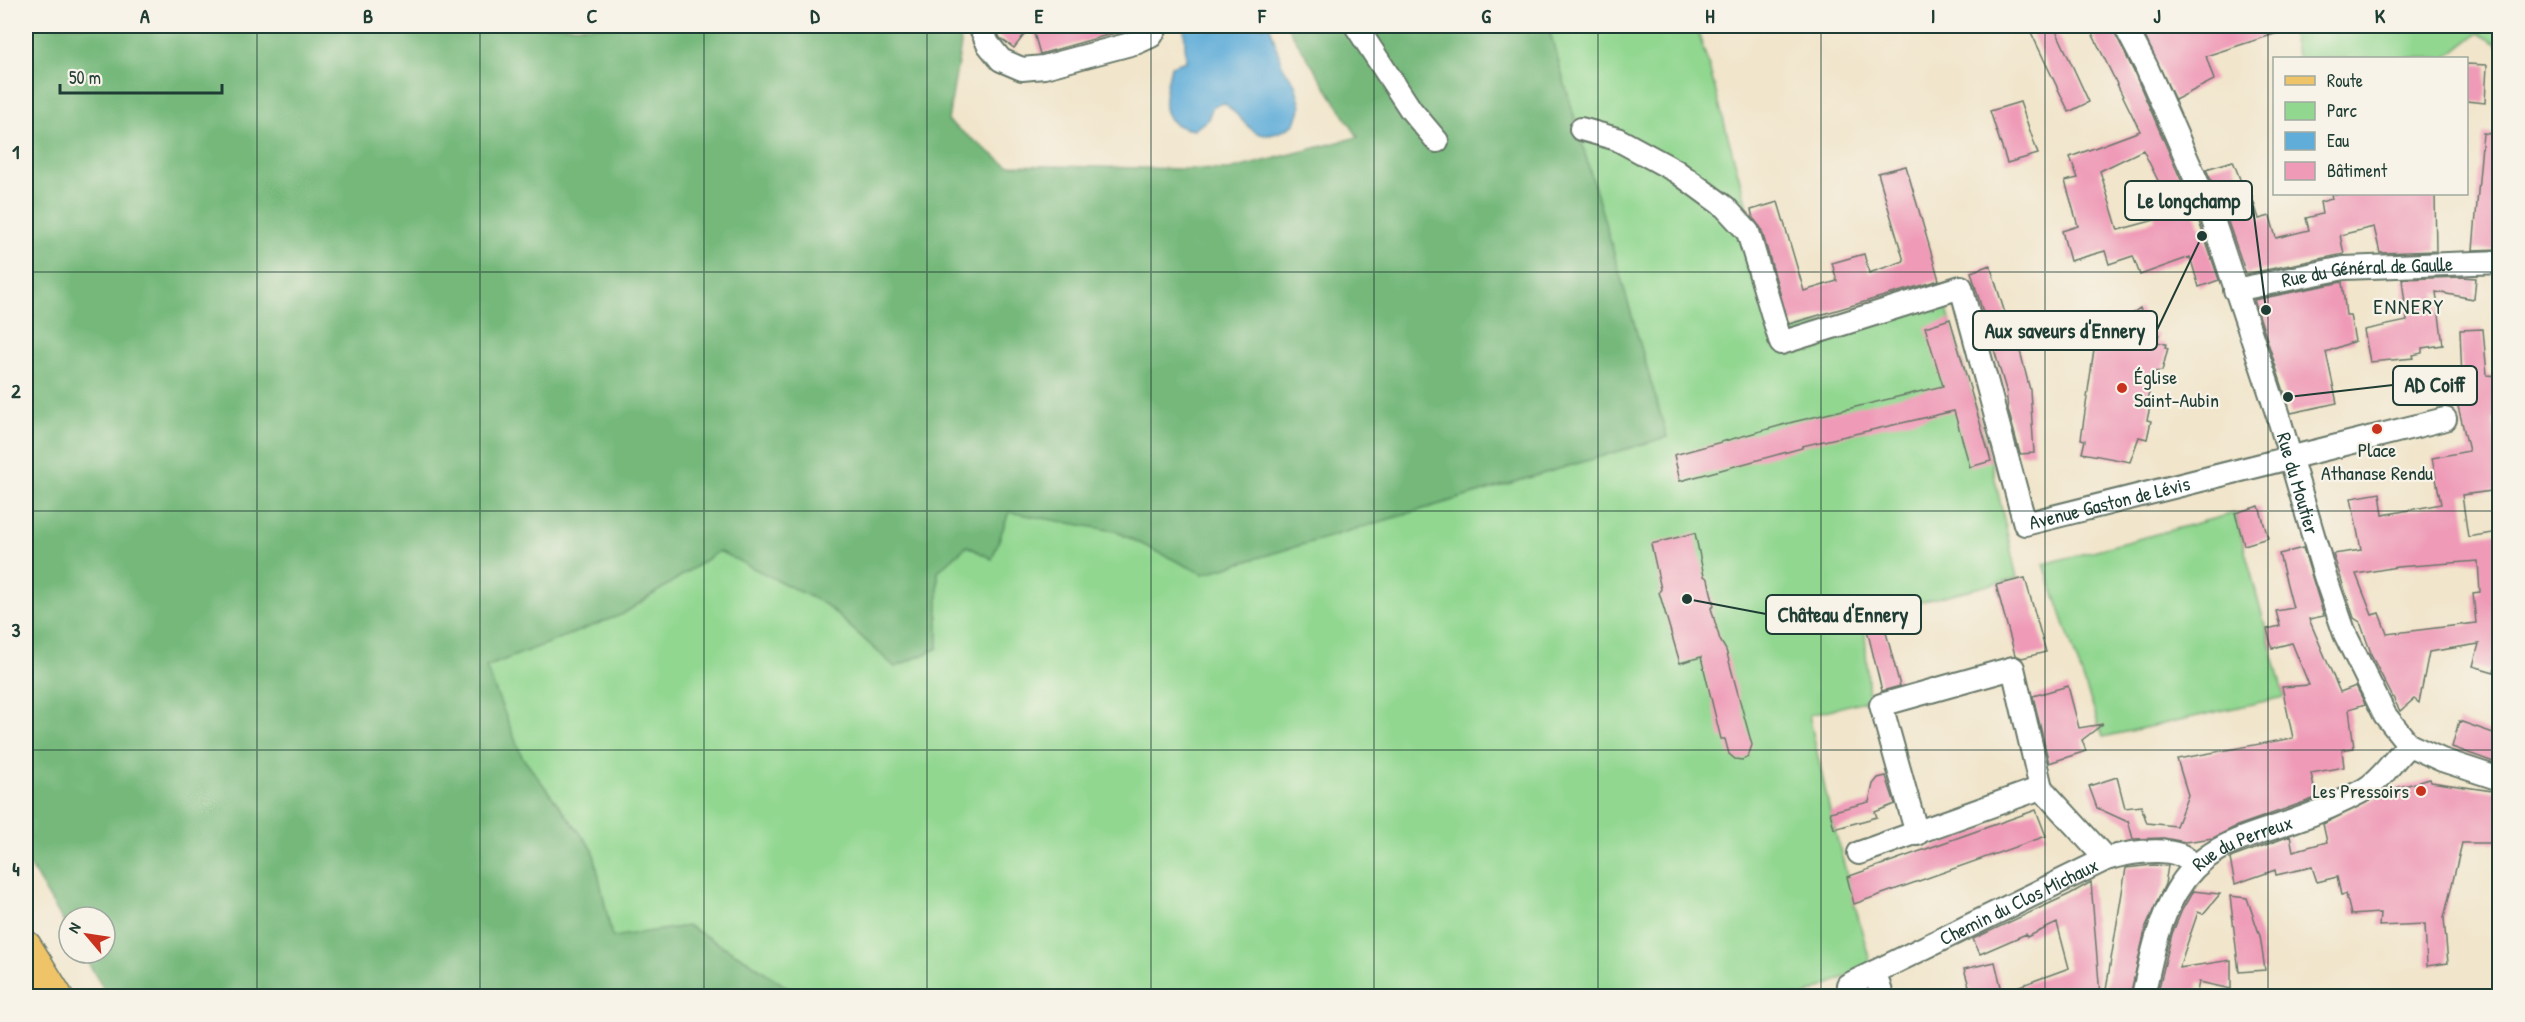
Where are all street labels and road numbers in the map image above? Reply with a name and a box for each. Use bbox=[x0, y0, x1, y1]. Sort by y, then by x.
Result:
street label: Rue du Général de Gaulle bbox=[2279, 250, 2454, 293]
street label: Rue du Moutier bbox=[2271, 429, 2326, 538]
street label: Avenue Gaston de Lévis bbox=[2026, 469, 2193, 536]
street label: Rue du Perreux bbox=[2186, 808, 2296, 877]
street label: Chemin du Clos Michaux bbox=[1935, 851, 2102, 951]

